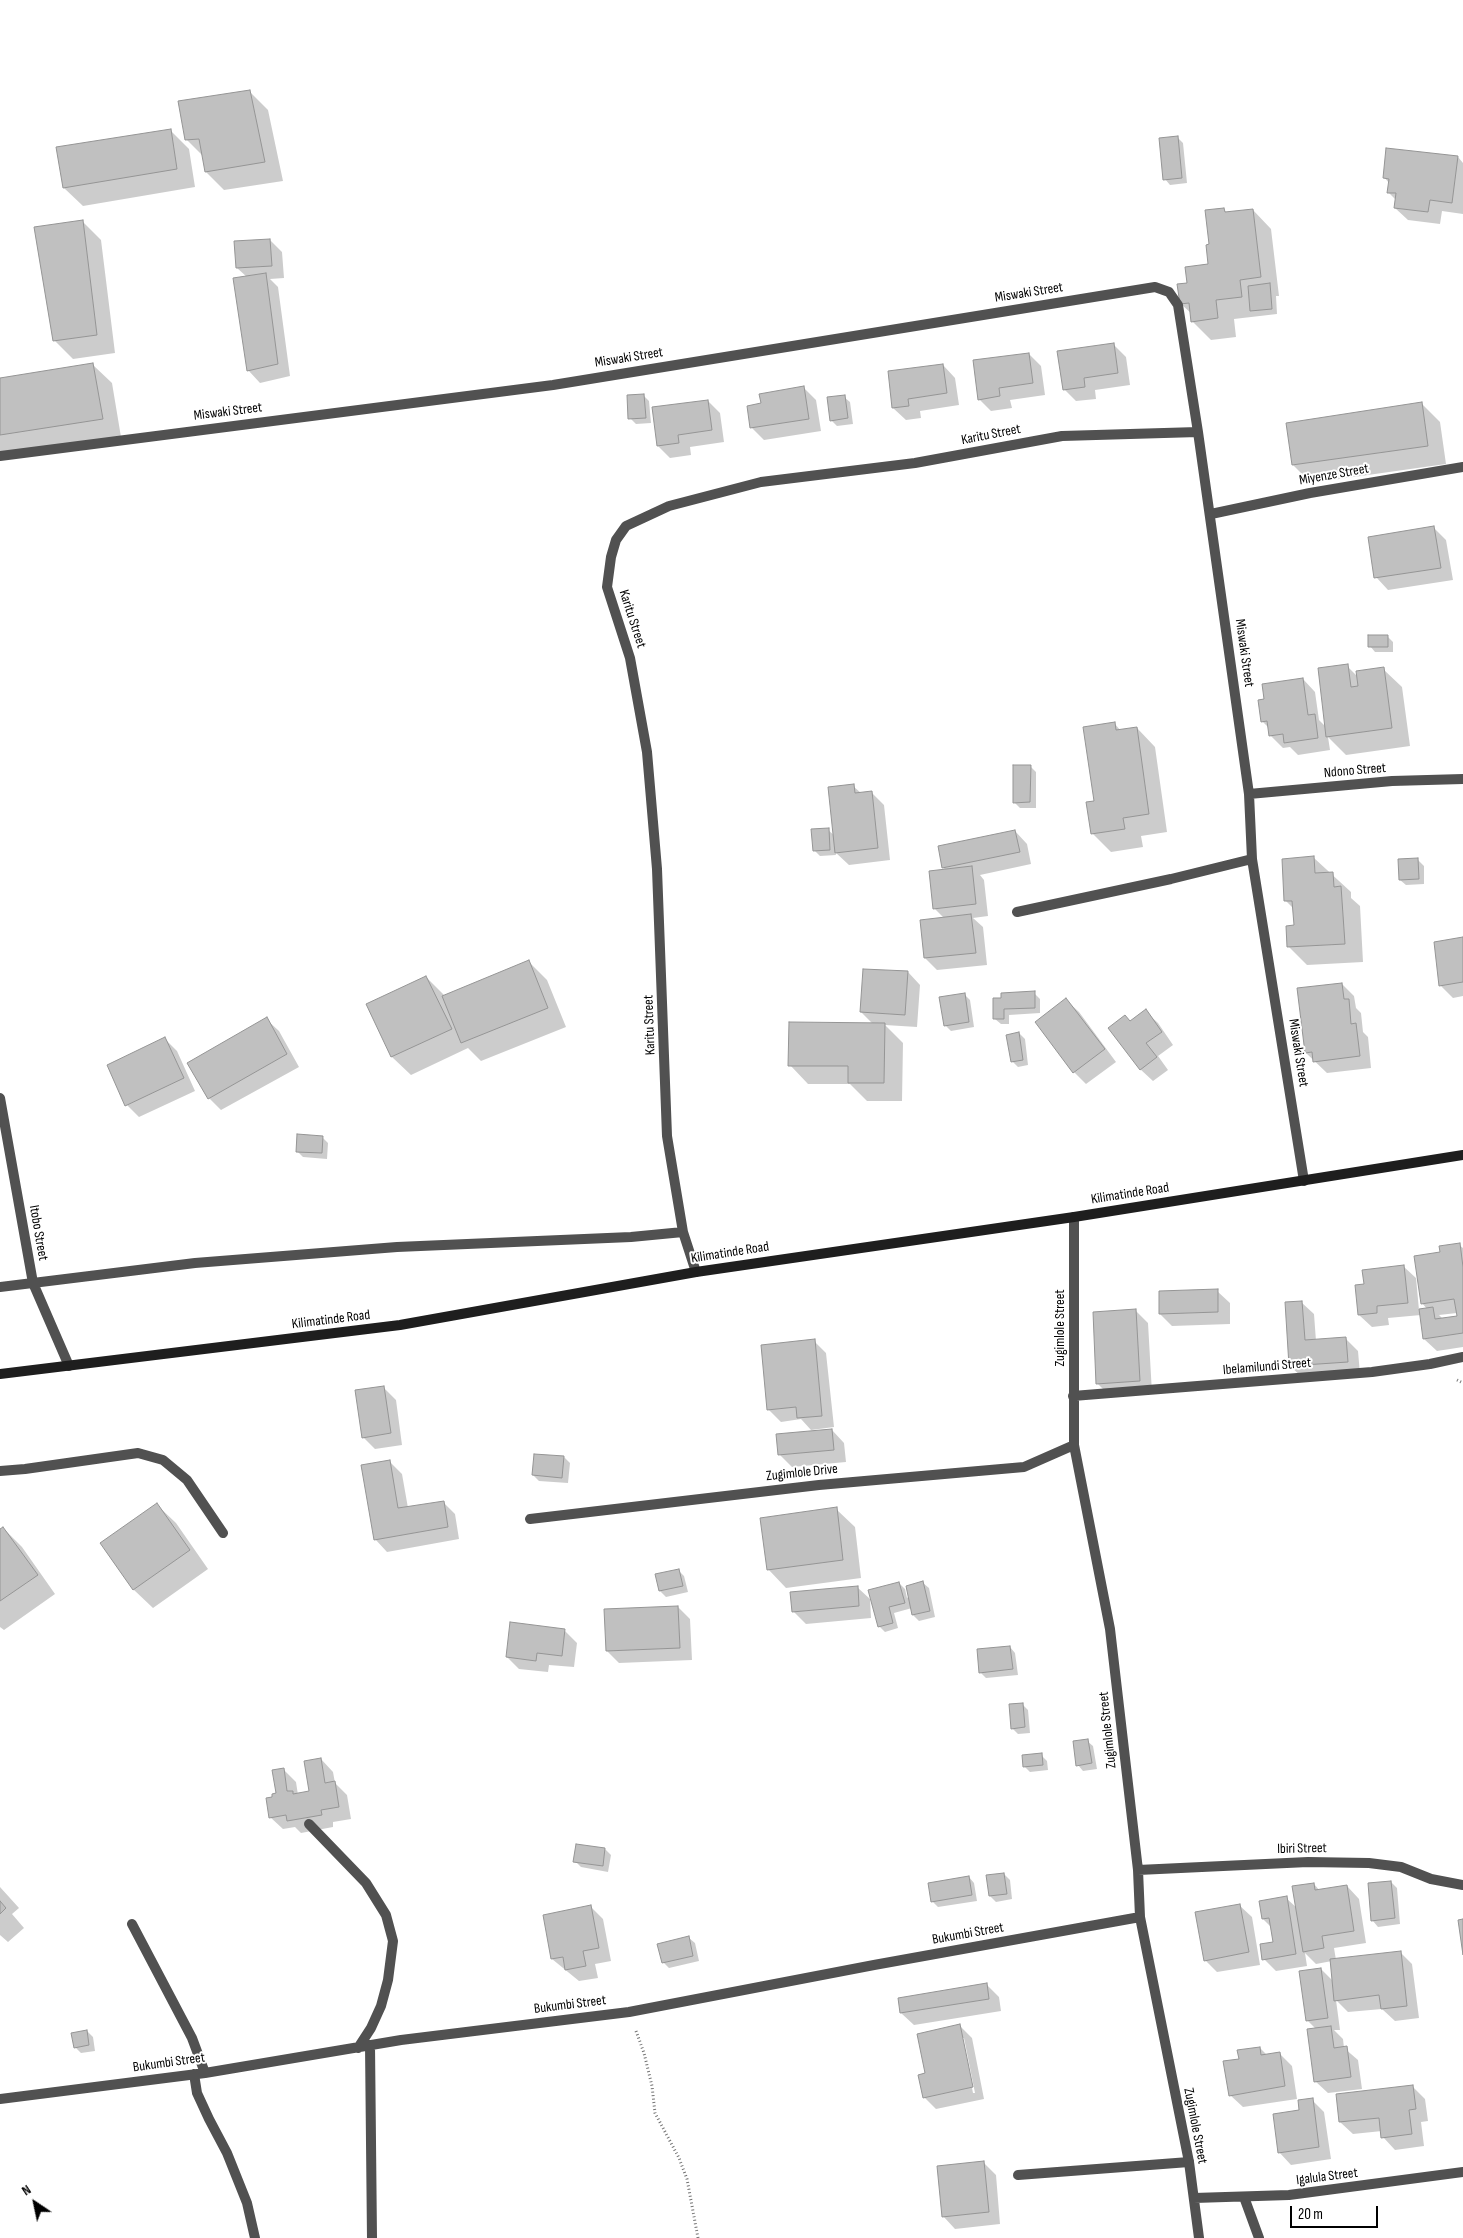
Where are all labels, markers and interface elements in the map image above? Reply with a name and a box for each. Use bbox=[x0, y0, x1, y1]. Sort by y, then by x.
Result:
street label: Miswaki Street bbox=[994, 279, 1064, 307]
street label: Miswaki Street bbox=[594, 344, 664, 372]
street label: Miswaki Street bbox=[193, 399, 263, 425]
street label: Karitu Street bbox=[960, 421, 1022, 449]
street label: Miyenze Street bbox=[1298, 461, 1370, 489]
street label: Karitu Street bbox=[615, 588, 649, 650]
street label: Miswaki Street bbox=[1231, 618, 1257, 688]
street label: Ndono Street bbox=[1323, 760, 1387, 782]
street label: Karitu Street bbox=[641, 995, 659, 1055]
street label: Miswaki Street bbox=[1284, 1018, 1312, 1088]
street label: Kilimatinde Road bbox=[1090, 1180, 1170, 1208]
street label: Itobo Street bbox=[25, 1204, 51, 1262]
street label: Kilimatinde Road bbox=[690, 1239, 770, 1267]
street label: Zugimlole Street bbox=[1052, 1289, 1068, 1367]
street label: Kilimatinde Road bbox=[291, 1307, 371, 1333]
street label: Ibelamilundi Street bbox=[1222, 1355, 1312, 1379]
street label: Zugimlole Drive bbox=[765, 1461, 839, 1485]
street label: Zugimlole Street bbox=[1096, 1691, 1120, 1769]
street label: Ibiri Street bbox=[1277, 1840, 1327, 1858]
street label: Bukumbi Street bbox=[931, 1919, 1005, 1949]
street label: Bukumbi Street bbox=[533, 1992, 607, 2018]
street label: Bukumbi Street bbox=[132, 2050, 206, 2076]
street label: Zugimlole Street bbox=[1179, 2087, 1211, 2165]
street label: Igalula Street bbox=[1295, 2165, 1359, 2189]
north arrow bbox=[10, 2178, 60, 2228]
text: N bbox=[18, 2181, 34, 2199]
scale bar bbox=[1293, 2196, 1380, 2228]
text: 20 m bbox=[1298, 2205, 1323, 2224]

